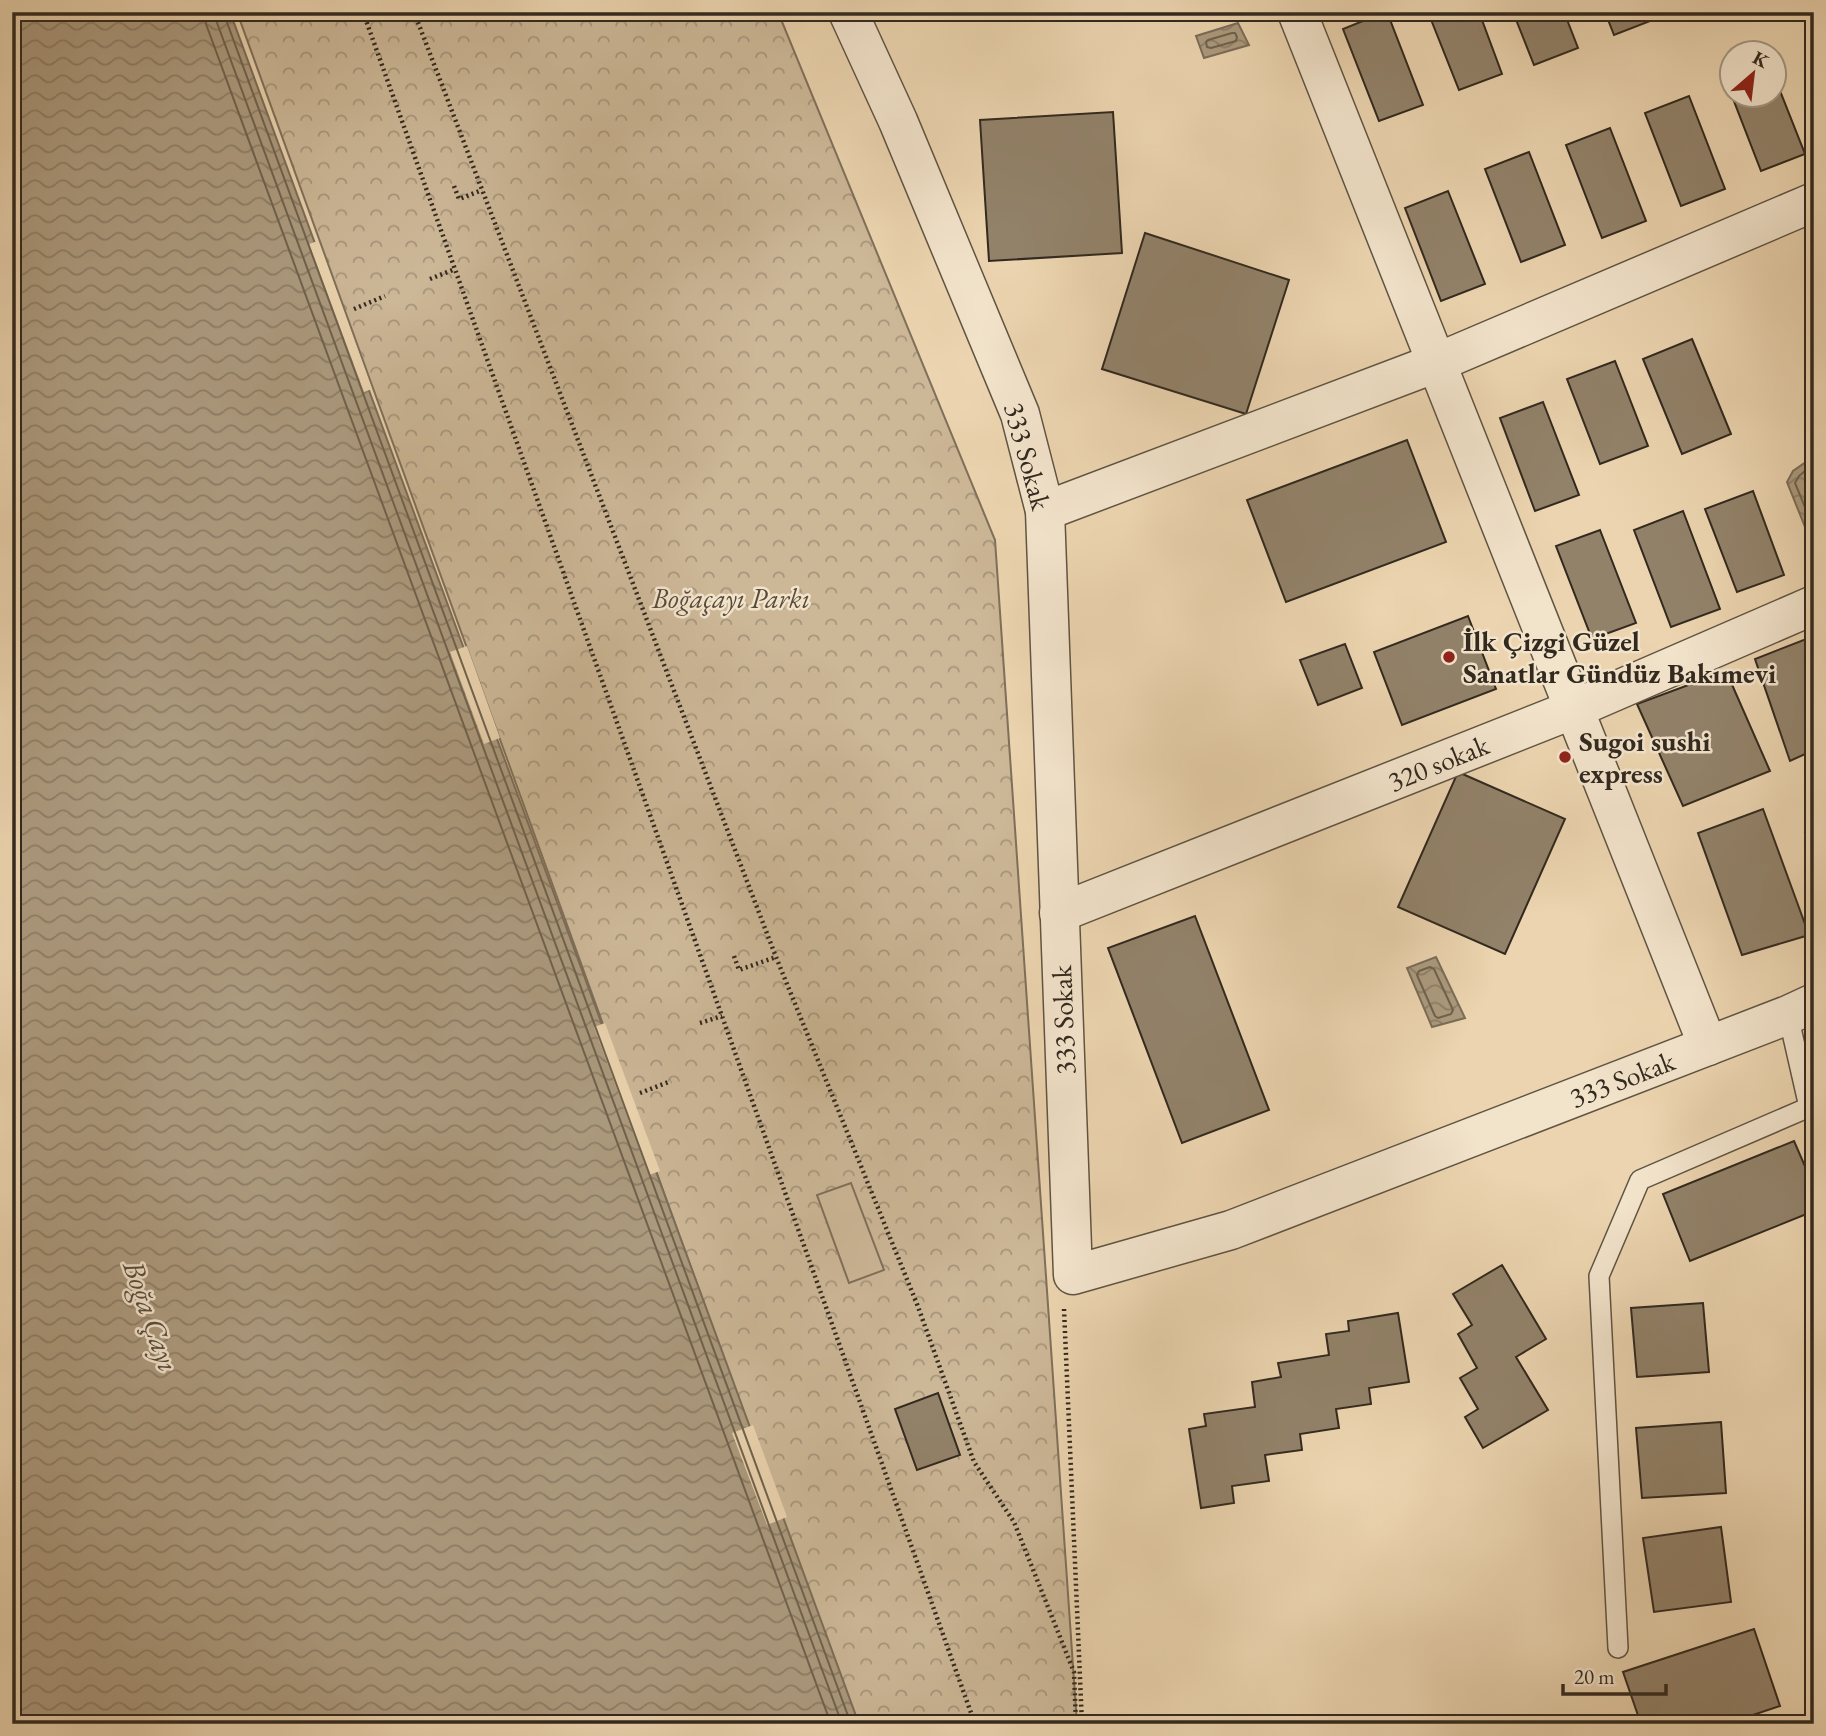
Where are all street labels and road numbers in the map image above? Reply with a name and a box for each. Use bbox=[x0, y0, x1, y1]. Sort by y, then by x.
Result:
street label: 333 Sokak bbox=[996, 398, 1060, 515]
street label: 320 sokak bbox=[1382, 726, 1495, 800]
street label: 333 Sokak bbox=[1043, 964, 1083, 1076]
street label: 333 Sokak bbox=[1564, 1042, 1681, 1115]

